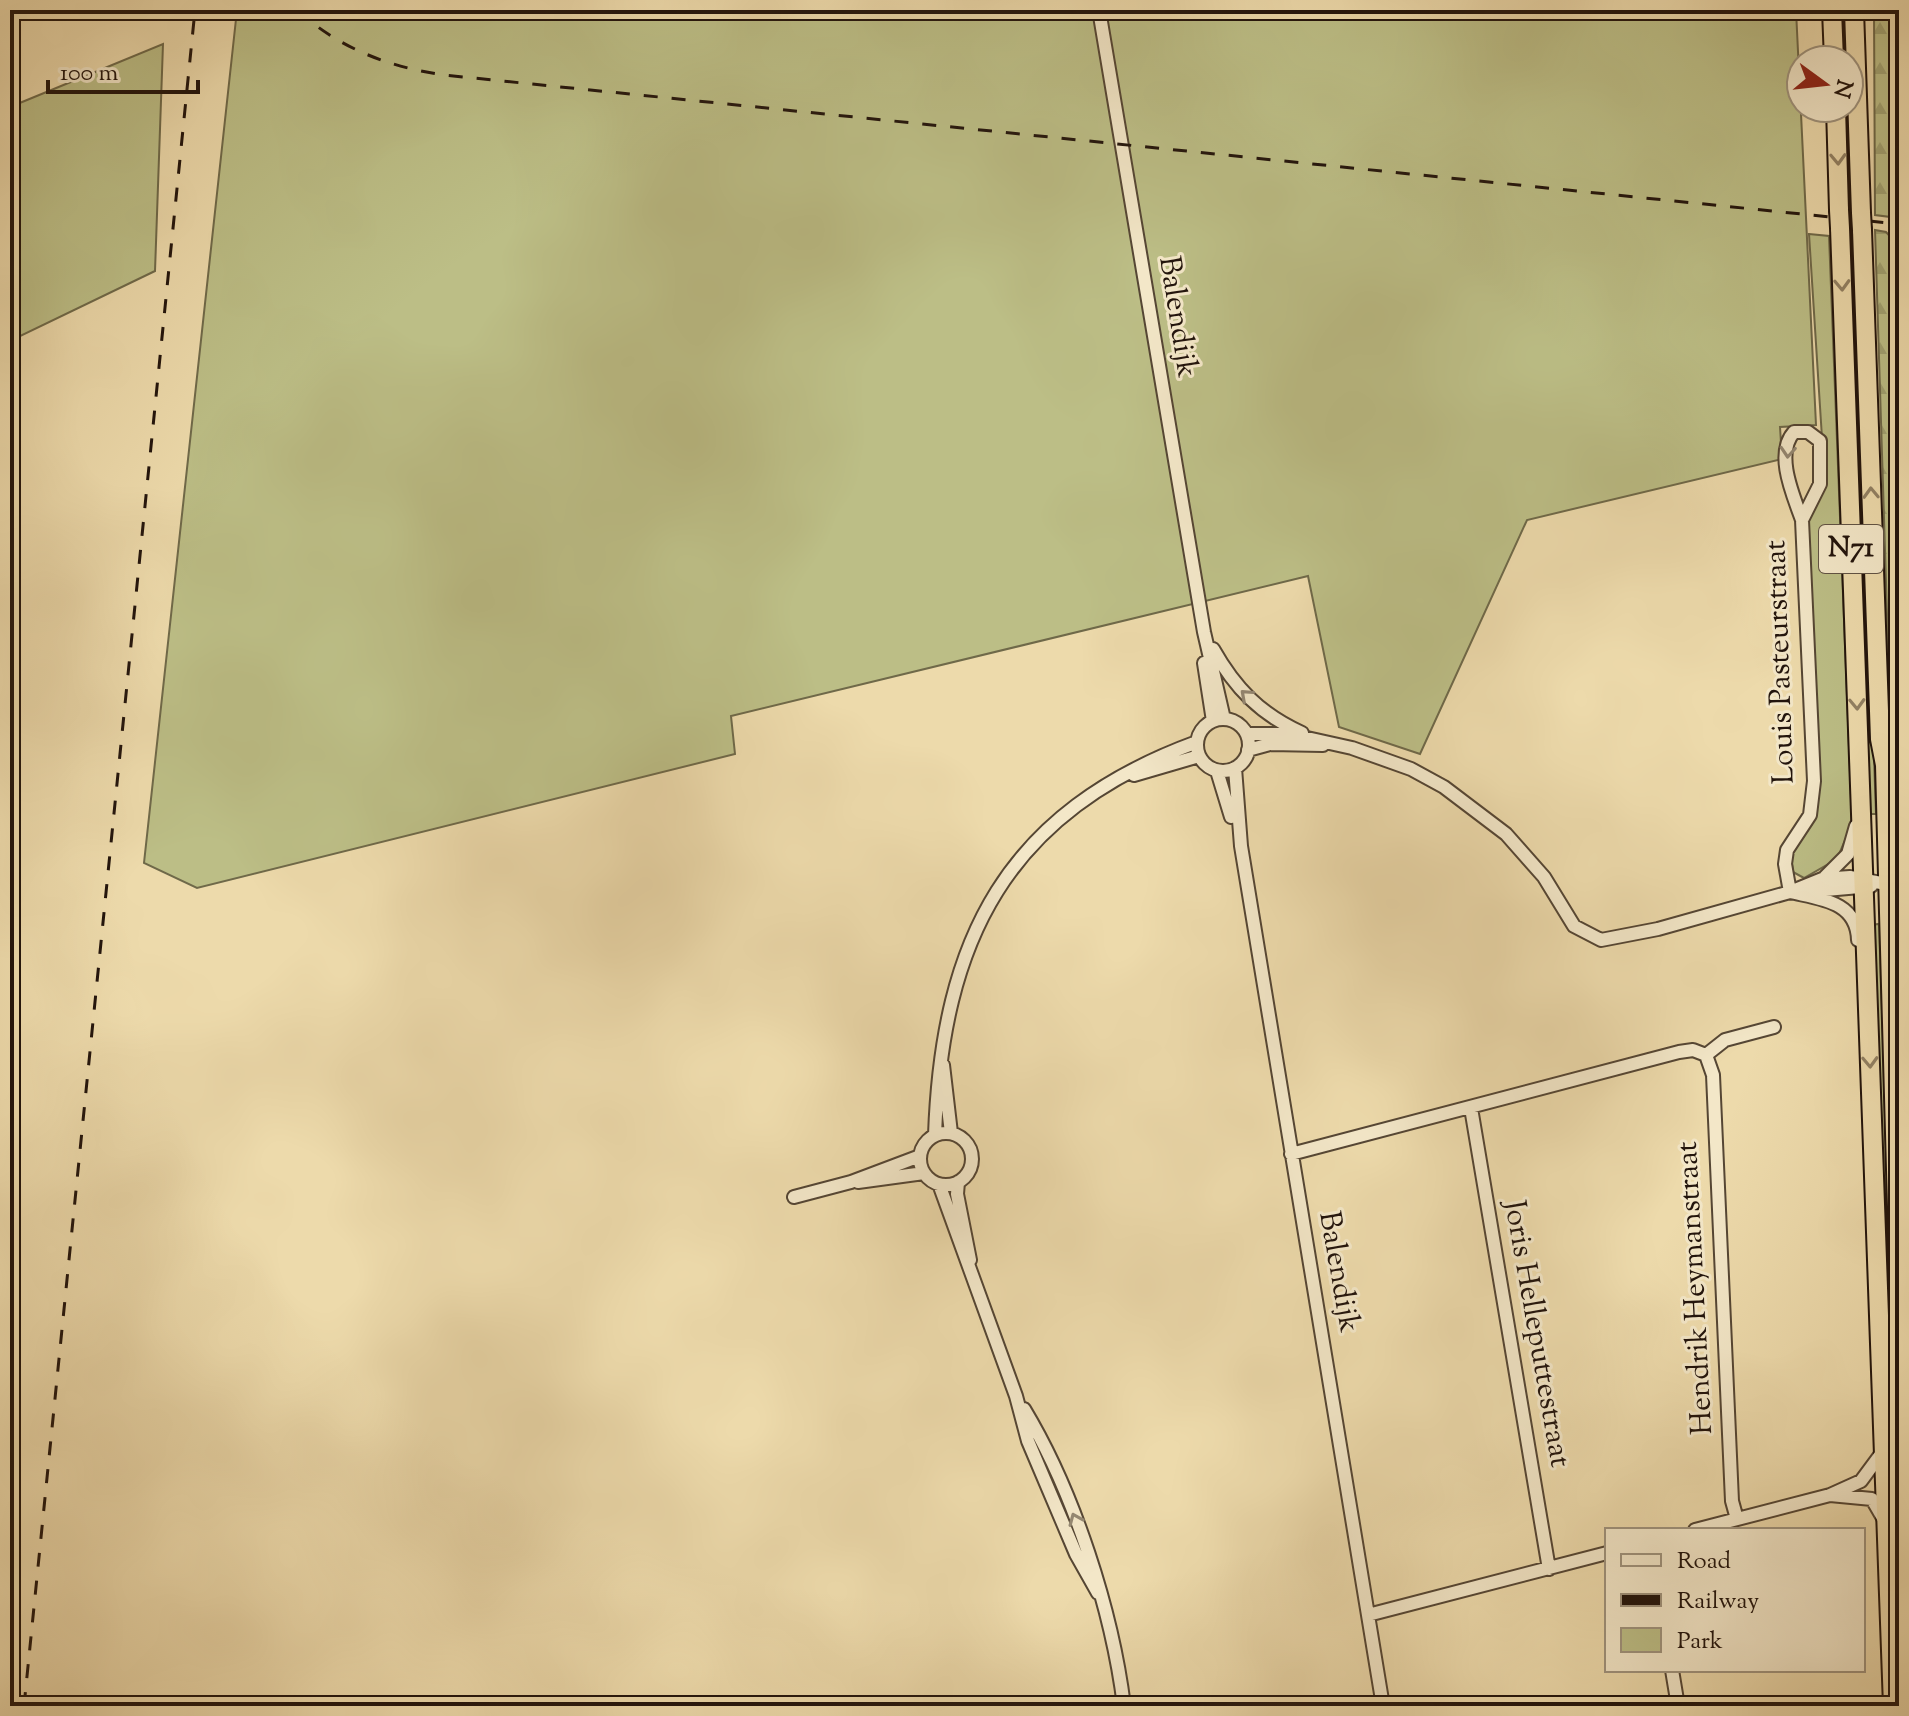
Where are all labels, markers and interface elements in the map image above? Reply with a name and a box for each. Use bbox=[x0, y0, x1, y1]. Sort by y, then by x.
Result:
scale bar bbox=[48, 44, 198, 94]
north arrow bbox=[1785, 44, 1865, 124]
text: 100 m bbox=[60, 57, 118, 91]
text: N bbox=[1824, 76, 1859, 101]
one-way arrow bbox=[1829, 153, 1846, 166]
street label: Balendijk bbox=[1146, 253, 1208, 381]
one-way arrow bbox=[1833, 279, 1850, 292]
one-way arrow bbox=[1780, 446, 1797, 459]
one-way arrow bbox=[1863, 486, 1880, 499]
road number: N71 bbox=[1819, 525, 1883, 573]
street label: Louis Pasteurstraat bbox=[1755, 539, 1807, 785]
one-way arrow bbox=[1240, 690, 1255, 705]
one-way arrow bbox=[1849, 698, 1866, 711]
one-way arrow bbox=[1862, 1056, 1879, 1069]
street label: Hendrik Heymanstraat bbox=[1667, 1140, 1725, 1436]
street label: Joris Helleputtestraat bbox=[1491, 1195, 1581, 1471]
street label: Balendijk bbox=[1306, 1208, 1370, 1336]
one-way arrow bbox=[1068, 1512, 1084, 1527]
legend bbox=[1605, 1528, 1865, 1672]
text: Road bbox=[1677, 1545, 1731, 1579]
text: Railway bbox=[1677, 1585, 1759, 1619]
text: Park bbox=[1677, 1625, 1723, 1659]

